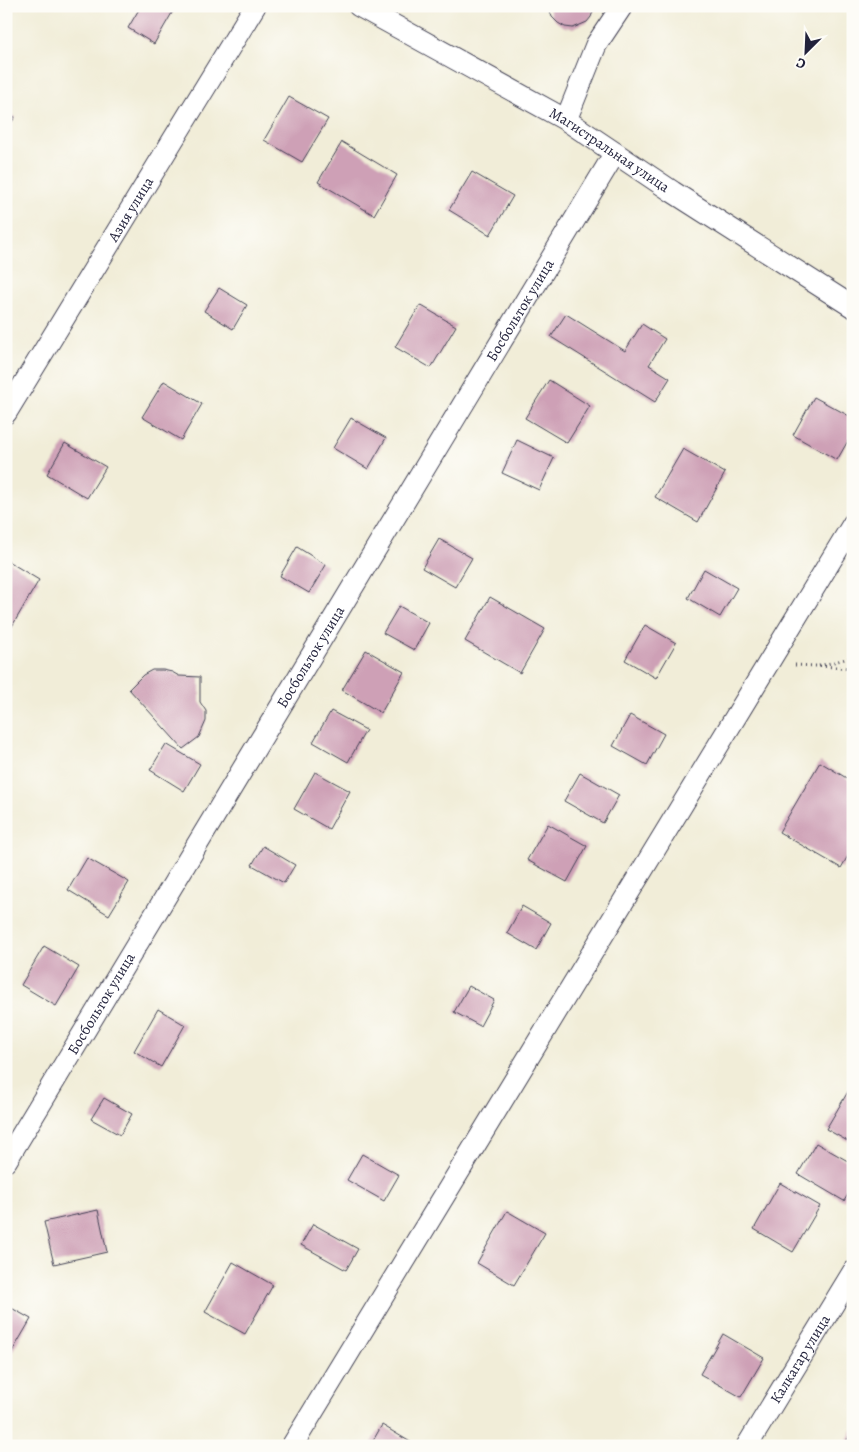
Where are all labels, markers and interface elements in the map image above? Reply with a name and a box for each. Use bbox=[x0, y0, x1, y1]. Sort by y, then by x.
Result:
north arrow bbox=[782, 28, 832, 78]
text: С bbox=[793, 53, 809, 74]
street label: Магистральная улица bbox=[546, 103, 674, 197]
street label: Азия улица bbox=[103, 173, 158, 246]
street label: Босбольток улица bbox=[481, 255, 559, 365]
street label: Босбольток улица bbox=[272, 602, 349, 712]
street label: Босбольток улица bbox=[63, 949, 140, 1058]
street label: Калкагар улица bbox=[765, 1311, 835, 1407]

